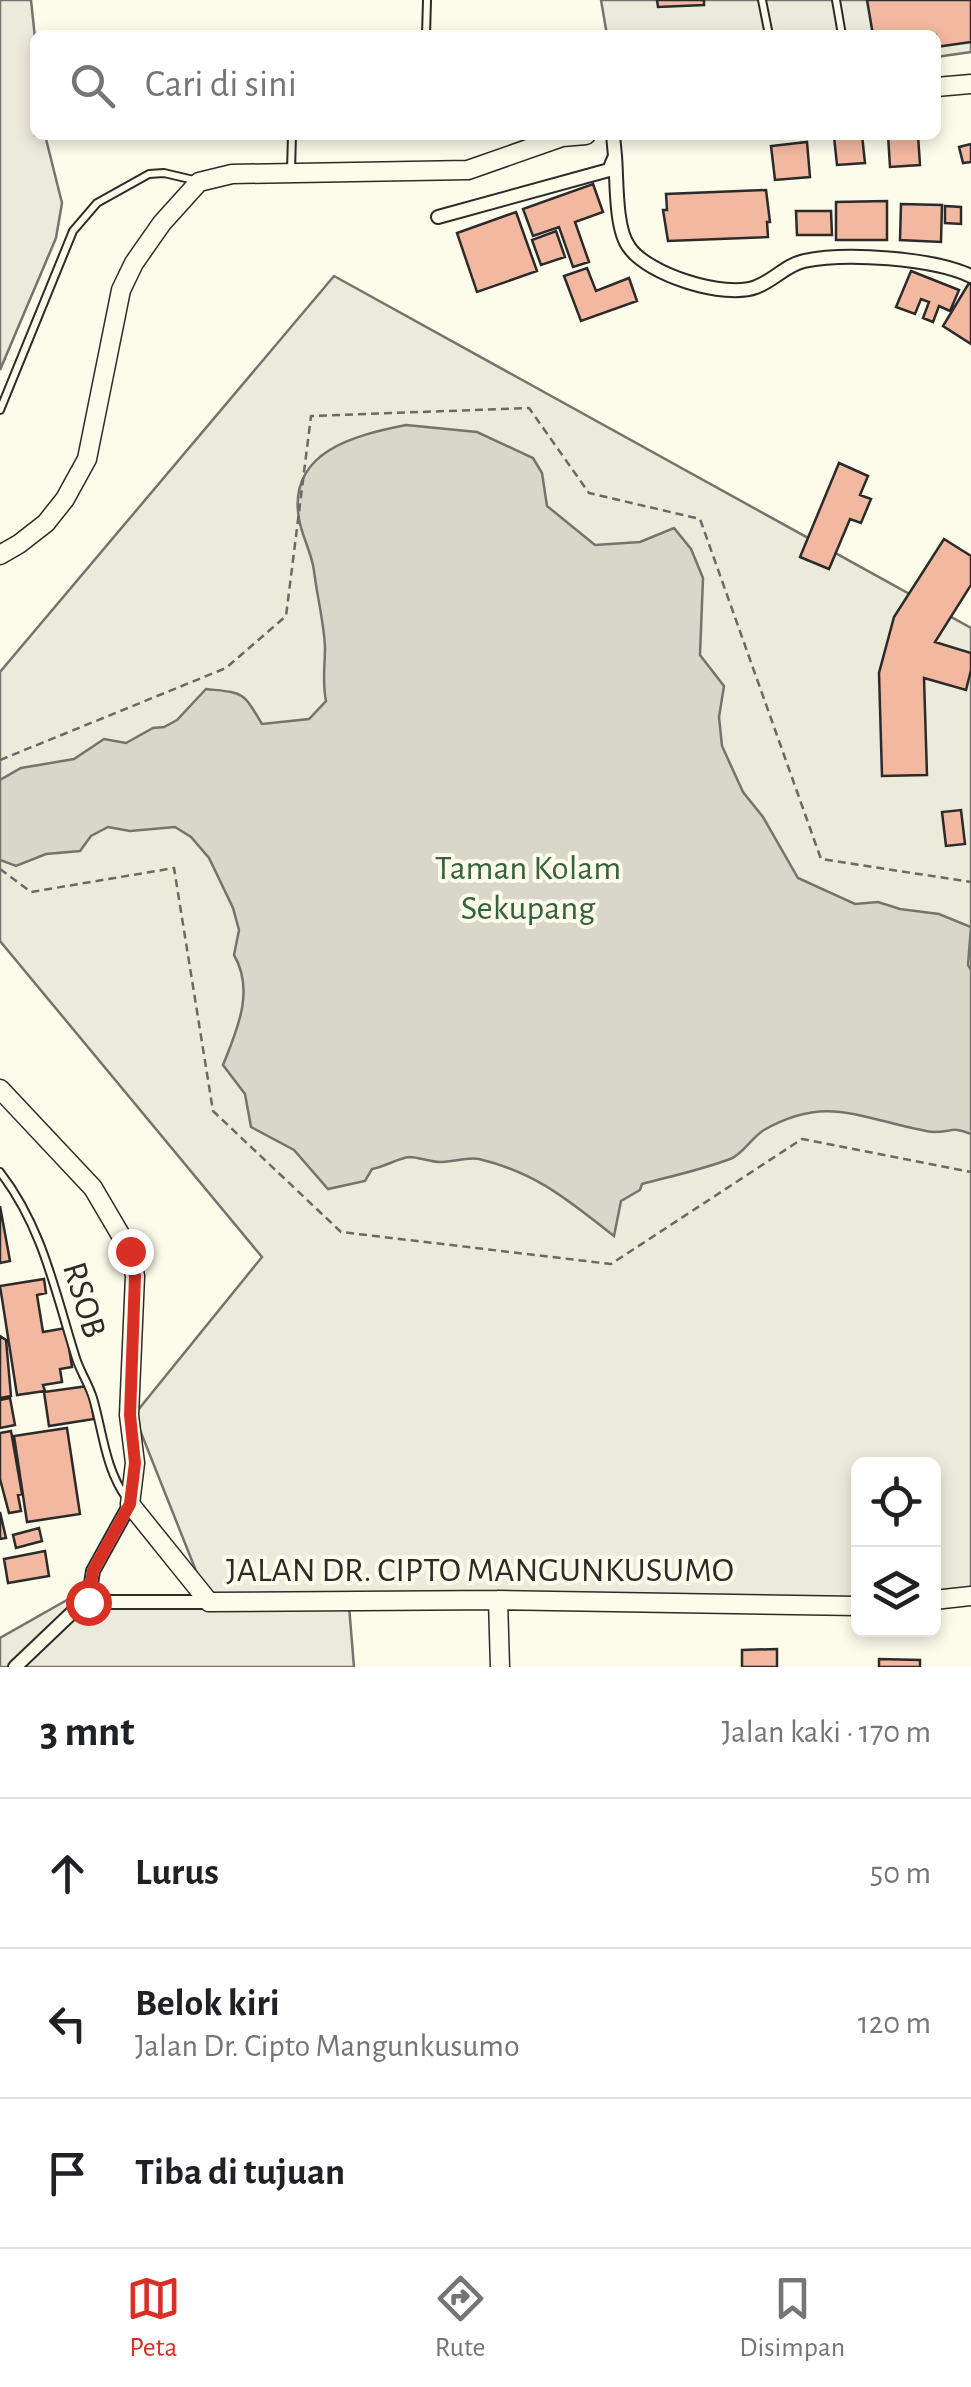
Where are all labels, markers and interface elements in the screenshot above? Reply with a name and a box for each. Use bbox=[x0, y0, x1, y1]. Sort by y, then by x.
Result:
search box bbox=[30, 30, 941, 140]
icon: search bbox=[65, 58, 120, 113]
text: Cari di sini bbox=[145, 66, 297, 104]
park label: Taman Kolam Sekupang bbox=[435, 851, 621, 926]
route end bbox=[108, 1229, 154, 1275]
street label: RSOB bbox=[56, 1258, 112, 1342]
map controls bbox=[851, 1457, 941, 1637]
button: locate bbox=[851, 1457, 941, 1547]
button: layers bbox=[851, 1547, 941, 1637]
street label: JALAN DR. CIPTO MANGUNKUSUMO bbox=[226, 1553, 734, 1588]
route start bbox=[66, 1580, 112, 1626]
text: 3 mnt bbox=[40, 1711, 135, 1753]
text: Jalan kaki · 170 m bbox=[722, 1716, 931, 1748]
icon: ahead bbox=[40, 1846, 95, 1901]
text: Lurus bbox=[135, 1854, 219, 1892]
text: 50 m bbox=[870, 1857, 931, 1889]
text: Belok kiri bbox=[135, 1985, 280, 2023]
icon: left bbox=[40, 1996, 95, 2051]
text: 120 m bbox=[858, 2007, 931, 2039]
text: Jalan Dr. Cipto Mangunkusumo bbox=[135, 2030, 520, 2062]
icon: arrive bbox=[40, 2146, 95, 2201]
text: Tiba di tujuan bbox=[135, 2154, 345, 2192]
tab: Peta bbox=[126, 2271, 181, 2365]
tab: Rute bbox=[433, 2271, 488, 2365]
tab: Disimpan bbox=[739, 2271, 845, 2365]

